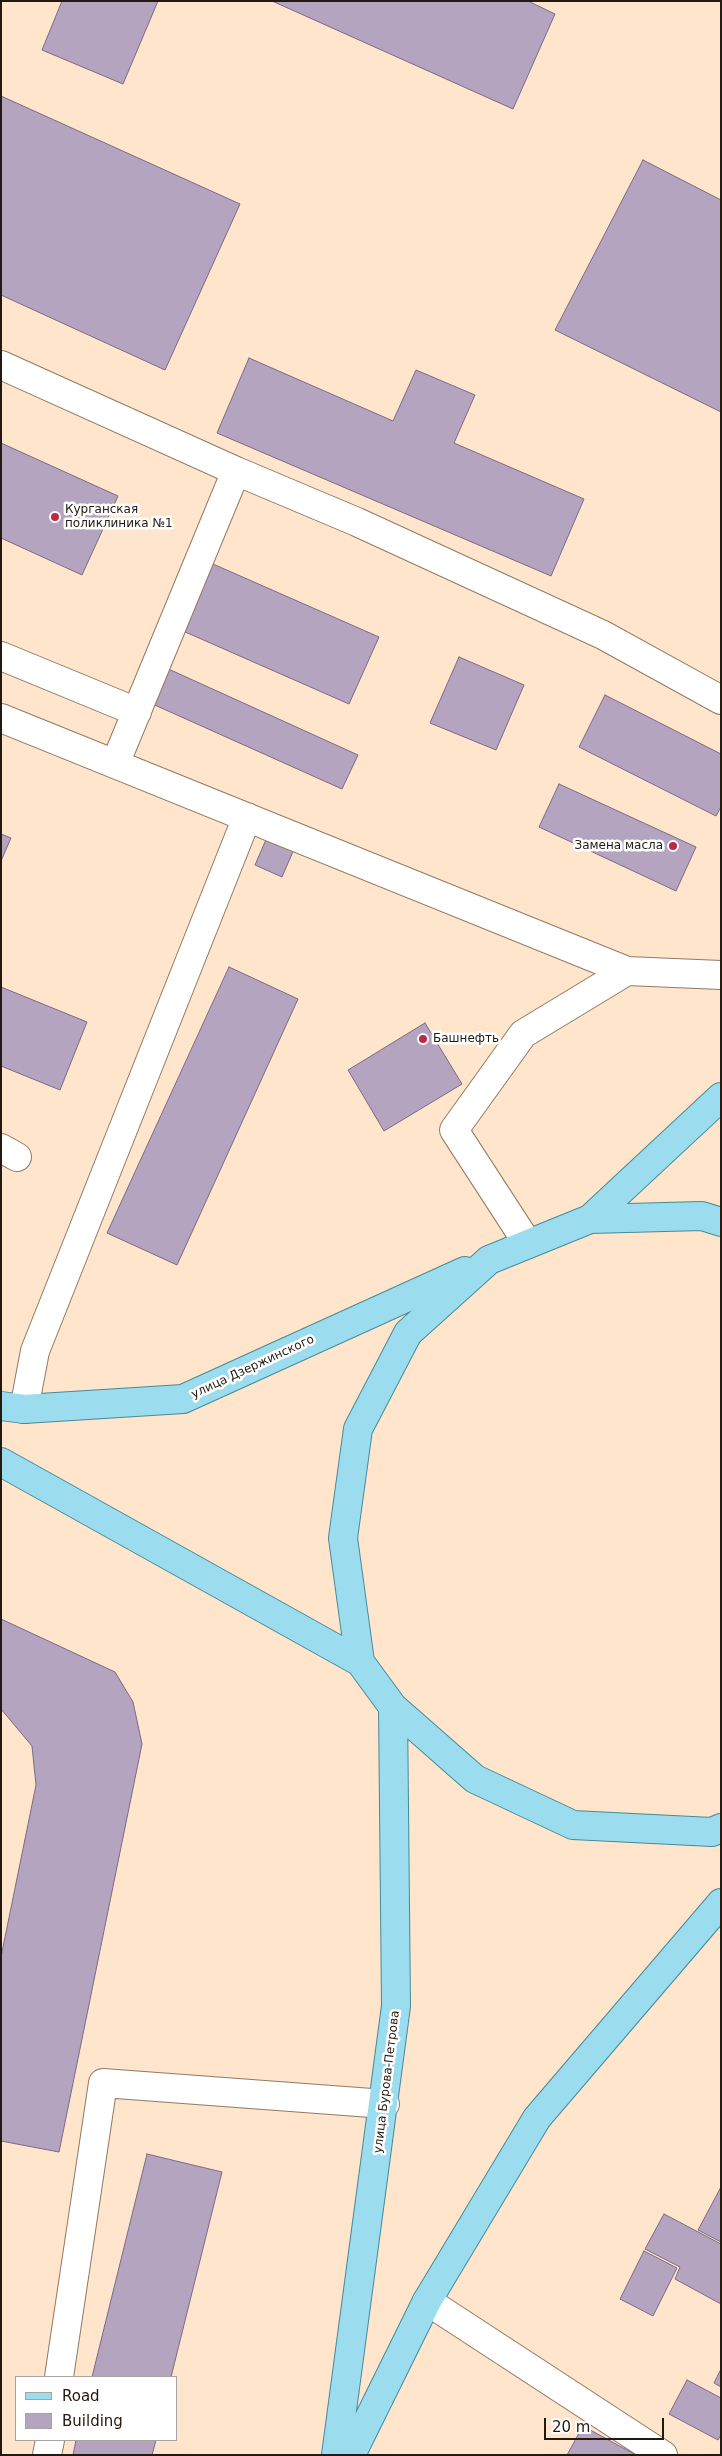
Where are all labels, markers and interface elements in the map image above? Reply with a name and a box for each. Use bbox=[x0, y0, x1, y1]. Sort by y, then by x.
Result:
place label: Курганская поликлиника №1 bbox=[65, 503, 173, 531]
marker: Курганская поликлиника №1 bbox=[49, 511, 61, 523]
place label: Замена масла bbox=[574, 839, 663, 853]
marker: Замена масла bbox=[667, 840, 679, 852]
place label: Башнефть bbox=[433, 1032, 499, 1046]
marker: Башнефть bbox=[417, 1033, 429, 1045]
street label: улица Дзержинского bbox=[189, 1332, 317, 1402]
street label: улица Бурова-Петрова bbox=[371, 2010, 403, 2154]
legend bbox=[15, 2376, 178, 2441]
text: Road bbox=[62, 2387, 100, 2405]
scale bar bbox=[547, 2408, 667, 2440]
text: Building bbox=[62, 2412, 123, 2430]
text: 20 m bbox=[552, 2418, 590, 2436]

